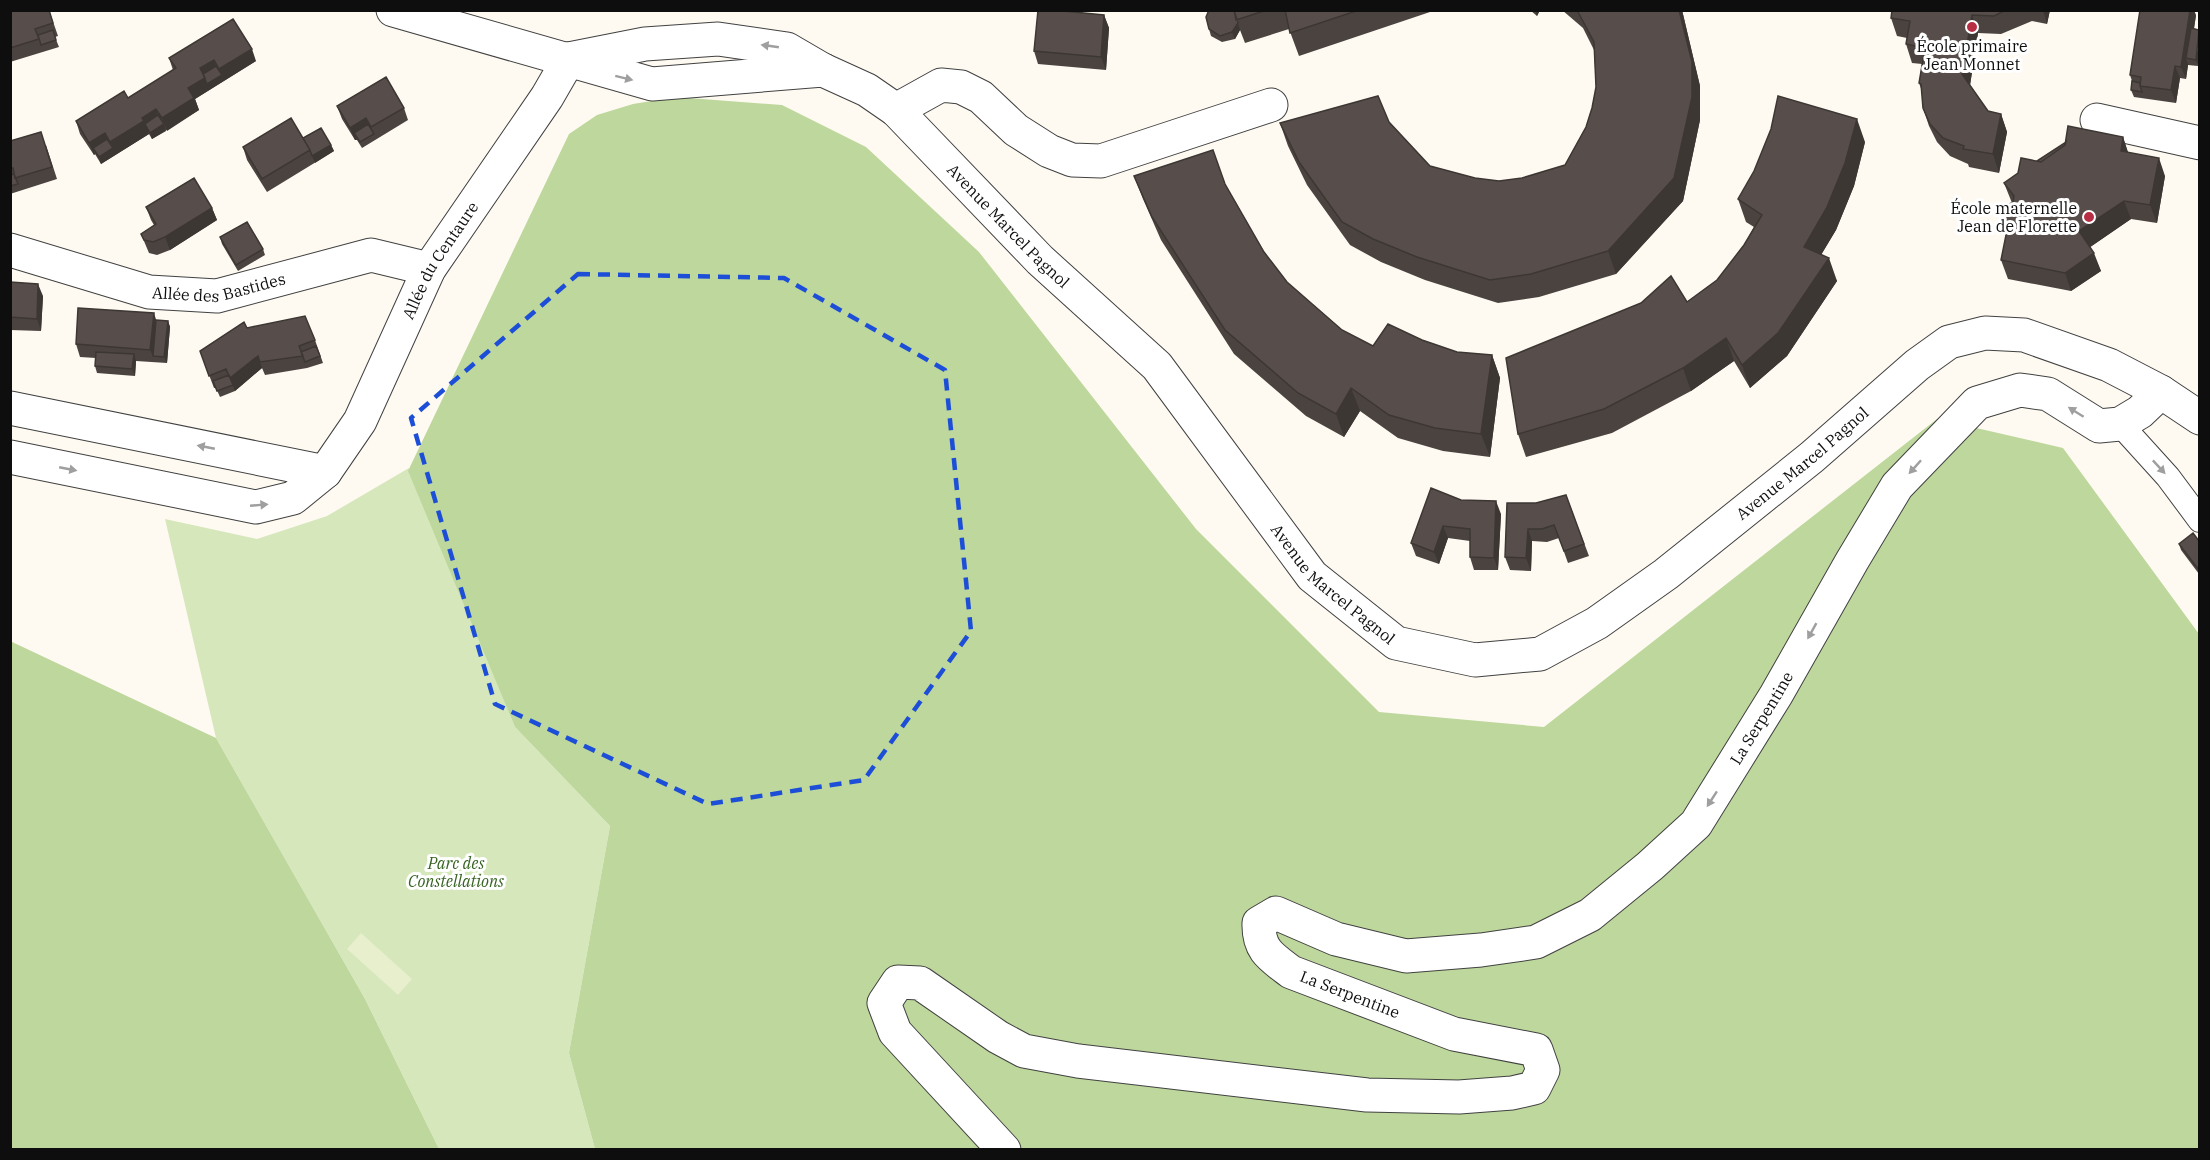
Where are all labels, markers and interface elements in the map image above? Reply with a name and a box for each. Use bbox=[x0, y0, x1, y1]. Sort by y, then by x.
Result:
marker: École primaire Jean Monnet bbox=[1965, 20, 1979, 34]
place label: École primaire Jean Monnet bbox=[1917, 35, 2027, 74]
one-way arrow bbox=[761, 42, 780, 51]
one-way arrow bbox=[615, 73, 633, 83]
street label: Avenue Marcel Pagnol bbox=[943, 160, 1074, 292]
place label: École maternelle Jean de Florette bbox=[1951, 197, 2077, 236]
street label: Allée du Centaure bbox=[398, 198, 482, 322]
marker: École maternelle Jean de Florette bbox=[2082, 210, 2096, 224]
street label: Allée des Bastides bbox=[152, 268, 287, 306]
street label: Avenue Marcel Pagnol bbox=[1732, 402, 1873, 524]
one-way arrow bbox=[2068, 406, 2084, 417]
one-way arrow bbox=[196, 442, 215, 451]
one-way arrow bbox=[1908, 459, 1922, 474]
one-way arrow bbox=[2152, 460, 2166, 474]
one-way arrow bbox=[59, 465, 78, 474]
one-way arrow bbox=[250, 500, 269, 510]
street label: Avenue Marcel Pagnol bbox=[1267, 520, 1399, 649]
one-way arrow bbox=[1807, 623, 1817, 640]
street label: La Serpentine bbox=[1725, 668, 1797, 768]
one-way arrow bbox=[1707, 791, 1718, 807]
park label: Parc des Constellations bbox=[408, 853, 504, 891]
street label: La Serpentine bbox=[1297, 966, 1403, 1022]

